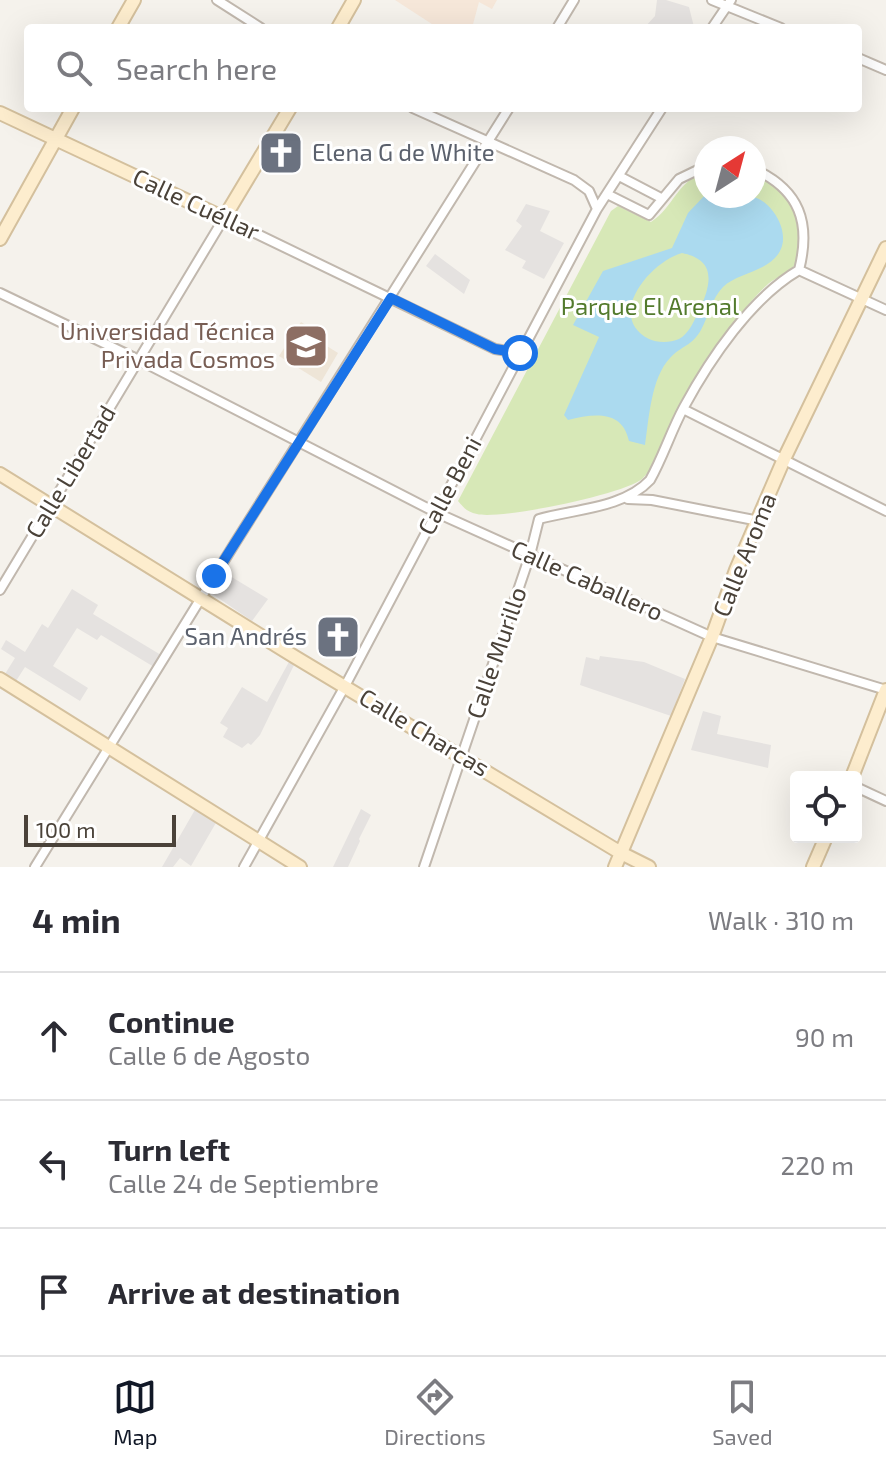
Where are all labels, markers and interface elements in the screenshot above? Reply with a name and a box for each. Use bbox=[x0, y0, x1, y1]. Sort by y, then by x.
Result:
search box bbox=[24, 24, 862, 112]
icon: search bbox=[52, 46, 96, 90]
text: Search here bbox=[116, 50, 277, 86]
church icon: Elena G de White bbox=[257, 129, 305, 177]
north arrow bbox=[694, 136, 766, 208]
place label: Elena G de White bbox=[312, 137, 495, 166]
street label: Calle Cuéllar bbox=[129, 162, 265, 246]
park label: Parque El Arenal bbox=[561, 291, 739, 320]
place label: Universidad Técnica Privada Cosmos bbox=[60, 316, 275, 373]
school or university icon: Universidad Técnica Privada Cosmos bbox=[282, 322, 330, 370]
route start bbox=[502, 335, 538, 371]
street label: Calle Libertad bbox=[19, 400, 121, 543]
street label: Calle Beni bbox=[411, 431, 487, 539]
street label: Calle Aroma bbox=[706, 488, 782, 621]
street label: Calle Caballero bbox=[507, 533, 668, 626]
route end bbox=[196, 558, 232, 594]
street label: Calle Murillo bbox=[459, 583, 532, 722]
church icon: San Andrés bbox=[314, 613, 362, 661]
place label: San Andrés bbox=[185, 621, 307, 650]
street label: Calle Charcas bbox=[354, 682, 495, 782]
map controls bbox=[790, 771, 862, 843]
button: locate bbox=[790, 771, 862, 843]
scale bar bbox=[24, 811, 176, 847]
text: 100 m bbox=[36, 816, 95, 842]
text: 4 min bbox=[32, 899, 121, 940]
text: Walk · 310 m bbox=[708, 904, 854, 935]
text: Continue bbox=[108, 1003, 235, 1039]
icon: ahead bbox=[32, 1014, 76, 1058]
text: 90 m bbox=[795, 1021, 854, 1052]
text: Calle 6 de Agosto bbox=[108, 1039, 310, 1070]
text: Turn left bbox=[108, 1131, 230, 1167]
icon: left bbox=[32, 1142, 76, 1186]
text: 220 m bbox=[781, 1149, 854, 1180]
text: Calle 24 de Septiembre bbox=[108, 1167, 379, 1198]
icon: arrive bbox=[32, 1270, 76, 1314]
text: Arrive at destination bbox=[108, 1274, 400, 1310]
tab: Map bbox=[113, 1375, 157, 1449]
tab: Directions bbox=[384, 1375, 486, 1449]
tab: Saved bbox=[712, 1375, 773, 1449]

